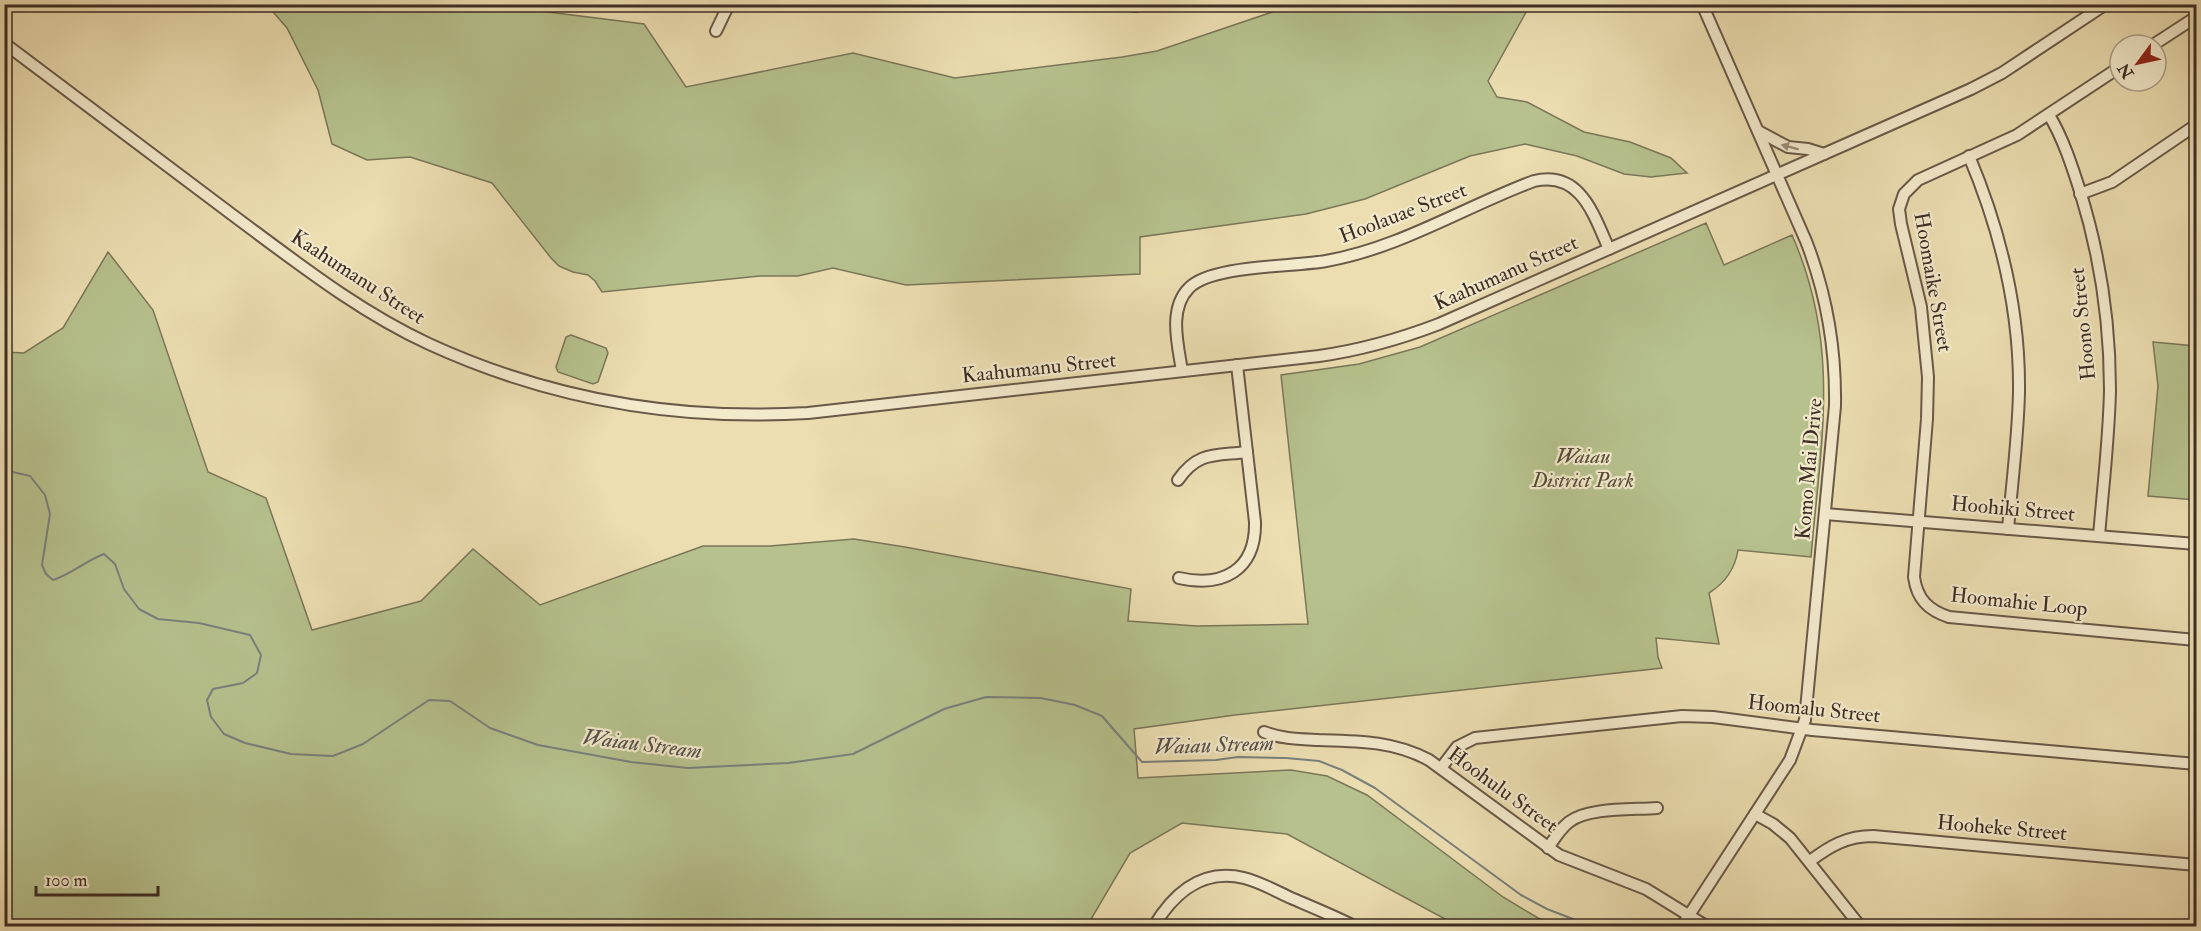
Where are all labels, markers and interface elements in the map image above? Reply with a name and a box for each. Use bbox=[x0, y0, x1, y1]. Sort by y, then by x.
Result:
north arrow bbox=[2108, 33, 2168, 93]
text: N bbox=[2114, 59, 2139, 83]
one-way arrow bbox=[1780, 141, 1799, 151]
street label: Hoolauae Street bbox=[1335, 176, 1471, 250]
street label: Hoomaike Street bbox=[1907, 210, 1959, 354]
street label: Kaahumanu Street bbox=[286, 223, 431, 331]
street label: Kaahumanu Street bbox=[1430, 229, 1583, 317]
street label: Hoono Street bbox=[2064, 266, 2102, 382]
street label: Kaahumanu Street bbox=[960, 346, 1118, 390]
street label: Komo Mai Drive bbox=[1789, 397, 1829, 541]
park label: Waiau District Park bbox=[1531, 443, 1634, 494]
street label: Hoohiki Street bbox=[1950, 490, 2076, 528]
street label: Hoomahie Loop bbox=[1949, 581, 2089, 623]
street label: Hoomalu Street bbox=[1746, 689, 1882, 729]
water label: Waiau Stream bbox=[581, 723, 703, 765]
water label: Waiau Stream bbox=[1154, 729, 1274, 761]
street label: Hoohulu Street bbox=[1442, 741, 1564, 839]
street label: Hooheke Street bbox=[1936, 809, 2068, 847]
scale bar bbox=[36, 859, 158, 897]
text: 100 m bbox=[45, 869, 88, 892]

